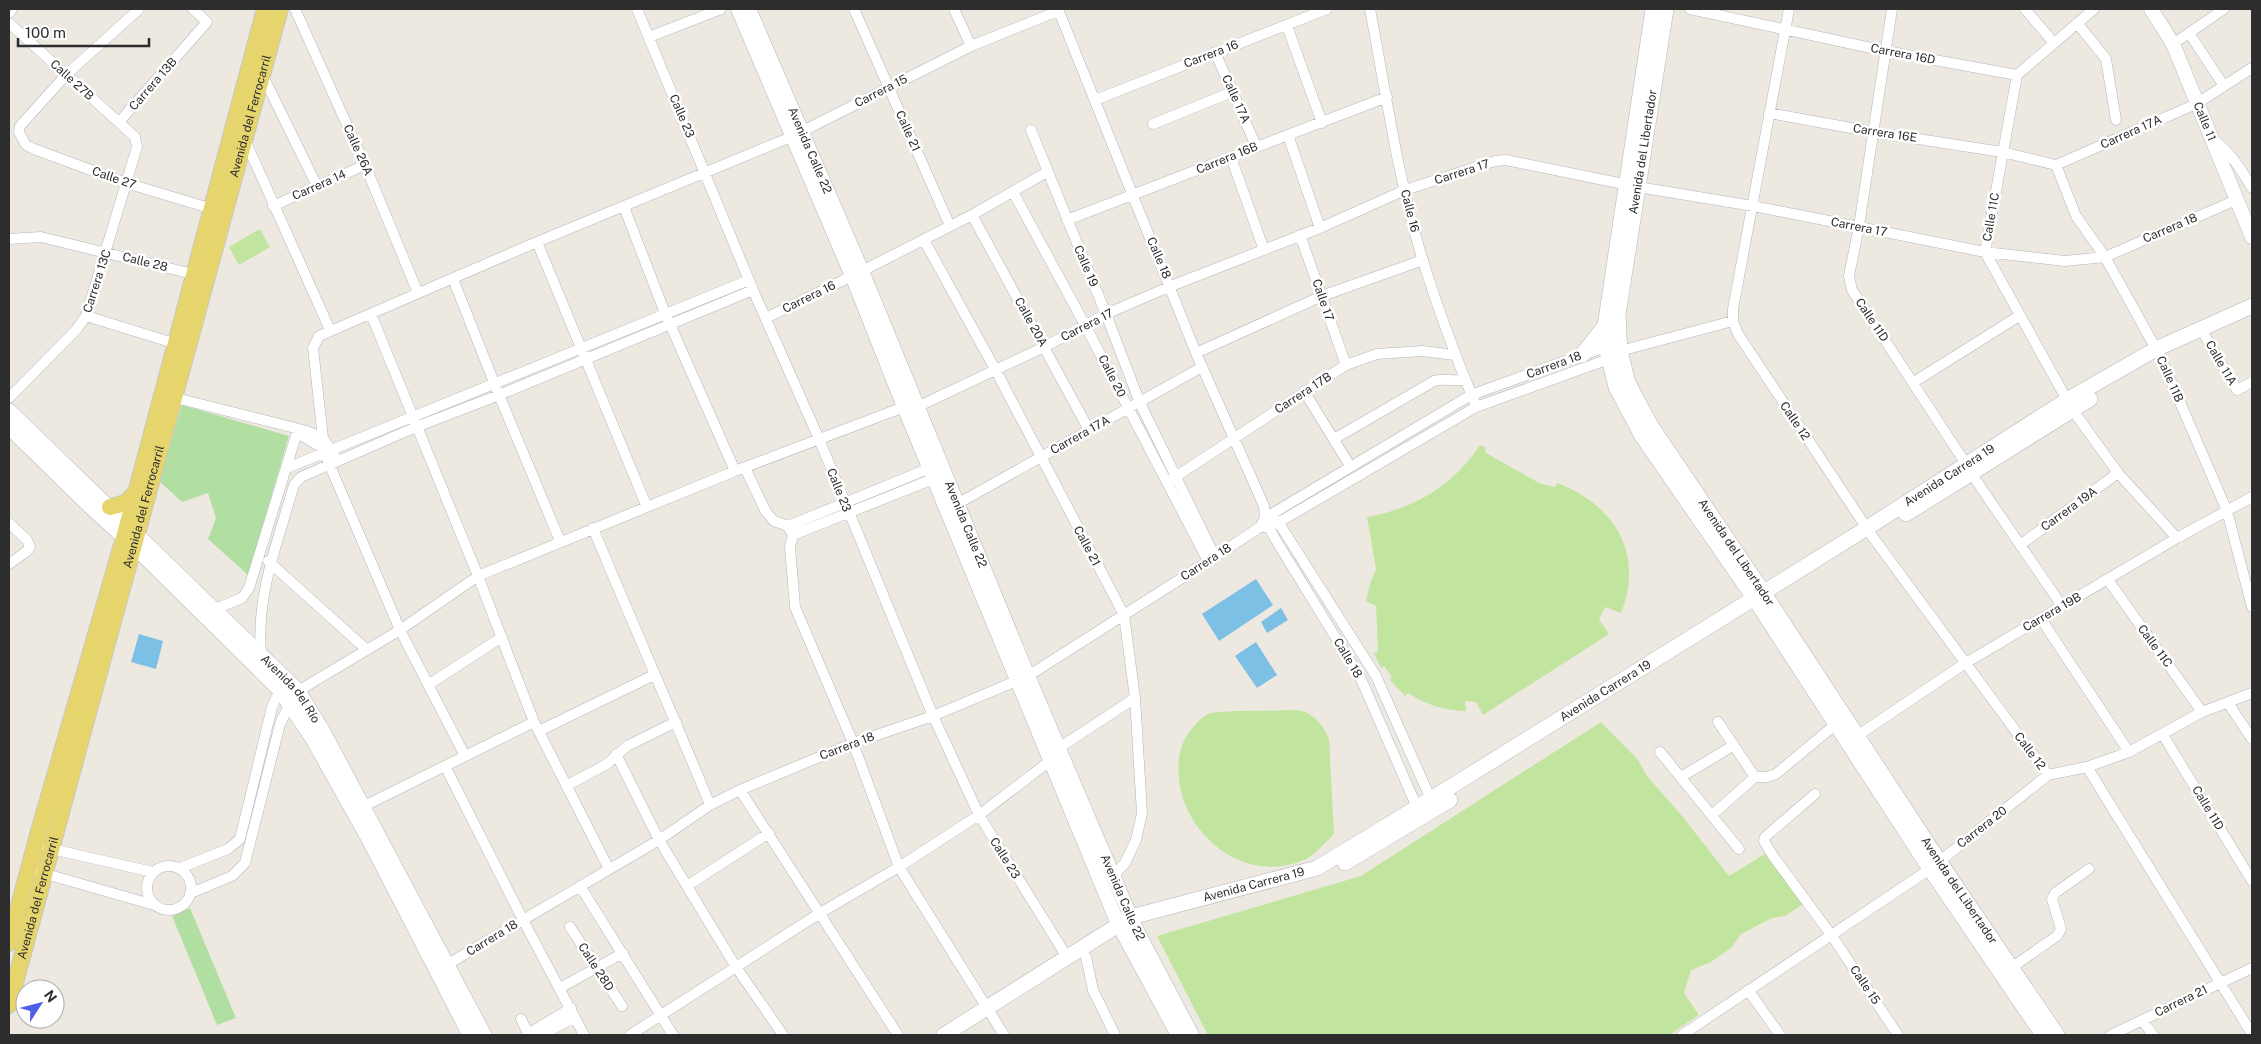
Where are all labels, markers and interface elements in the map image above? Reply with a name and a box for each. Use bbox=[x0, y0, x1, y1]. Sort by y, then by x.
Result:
scale bar bbox=[18, 15, 149, 47]
text: 100 m bbox=[25, 24, 66, 41]
street label: Carrera 16 bbox=[1182, 37, 1240, 71]
street label: Carrera 16D bbox=[1869, 41, 1937, 67]
street label: Avenida del Ferrocarril bbox=[227, 53, 274, 179]
street label: Carrera 13B bbox=[126, 55, 180, 113]
street label: Calle 27B bbox=[47, 57, 97, 103]
street label: Carrera 15 bbox=[852, 72, 910, 110]
street label: Calle 17A bbox=[1219, 72, 1253, 126]
street label: Avenida del Libertador bbox=[1626, 88, 1660, 215]
street label: Calle 23 bbox=[667, 92, 697, 140]
street label: Calle 11 bbox=[2190, 100, 2219, 143]
street label: Avenida Calle 22 bbox=[785, 105, 835, 196]
street label: Calle 21 bbox=[893, 108, 923, 154]
street label: Carrera 17A bbox=[2098, 112, 2164, 152]
street label: Carrera 16E bbox=[1852, 121, 1918, 145]
street label: Calle 26A bbox=[341, 122, 376, 178]
street label: Carrera 16B bbox=[1194, 139, 1260, 177]
street label: Carrera 17 bbox=[1433, 157, 1491, 187]
street label: Calle 27 bbox=[90, 164, 138, 192]
street label: Carrera 14 bbox=[290, 167, 348, 203]
street label: Calle 16 bbox=[1398, 188, 1422, 234]
street label: Calle 11C bbox=[1980, 192, 2002, 242]
street label: Carrera 18 bbox=[2141, 210, 2199, 246]
street label: Carrera 17 bbox=[1830, 215, 1888, 239]
street label: Calle 18 bbox=[1144, 235, 1174, 281]
street label: Calle 19 bbox=[1071, 243, 1101, 289]
street label: Carrera 13C bbox=[80, 248, 114, 314]
street label: Calle 28 bbox=[121, 250, 169, 274]
street label: Calle 17 bbox=[1309, 277, 1337, 323]
street label: Carrera 16 bbox=[780, 278, 838, 316]
street label: Calle 20A bbox=[1012, 295, 1051, 350]
street label: Calle 11D bbox=[1852, 296, 1892, 344]
street label: Carrera 17 bbox=[1058, 306, 1116, 344]
street label: Calle 11A bbox=[2203, 338, 2240, 388]
street label: Carrera 18 bbox=[1525, 348, 1584, 381]
street label: Calle 20 bbox=[1095, 352, 1129, 400]
street label: Calle 11B bbox=[2154, 354, 2186, 404]
street label: Carrera 17B bbox=[1272, 369, 1334, 417]
street label: Calle 12 bbox=[1777, 399, 1813, 443]
street label: Carrera 17A bbox=[1048, 413, 1112, 457]
street label: Avenida Carrera 19 bbox=[1902, 441, 1997, 509]
street label: Avenida del Ferrocarril bbox=[120, 444, 167, 570]
street label: Calle 23 bbox=[824, 466, 854, 514]
street label: Avenida Calle 22 bbox=[942, 479, 990, 570]
street label: Carrera 19A bbox=[2038, 484, 2100, 534]
street label: Avenida del Libertador bbox=[1695, 496, 1777, 609]
street label: Calle 21 bbox=[1071, 524, 1103, 568]
street label: Carrera 18 bbox=[1178, 540, 1234, 584]
street label: Carrera 19B bbox=[2020, 590, 2084, 634]
street label: Calle 11C bbox=[2135, 622, 2175, 670]
street label: Calle 18 bbox=[1331, 636, 1365, 681]
street label: Avenida del Río bbox=[258, 652, 323, 726]
street label: Avenida Carrera 19 bbox=[1557, 657, 1653, 724]
street label: Carrera 18 bbox=[818, 729, 877, 763]
street label: Calle 12 bbox=[2011, 730, 2049, 772]
street label: Calle 11D bbox=[2189, 783, 2227, 833]
street label: Carrera 20 bbox=[1954, 803, 2010, 851]
street label: Avenida del Libertador bbox=[1918, 834, 2000, 947]
street label: Avenida del Ferrocarril bbox=[15, 835, 61, 961]
street label: Calle 23 bbox=[987, 835, 1023, 881]
street label: Avenida Calle 22 bbox=[1098, 852, 1148, 943]
street label: Avenida Carrera 19 bbox=[1201, 865, 1306, 905]
street label: Carrera 18 bbox=[464, 917, 520, 959]
street label: Calle 28D bbox=[575, 940, 617, 994]
street label: Calle 15 bbox=[1847, 963, 1883, 1007]
north arrow bbox=[15, 979, 65, 1029]
street label: Carrera 21 bbox=[2152, 982, 2210, 1020]
text: N bbox=[41, 987, 60, 1005]

